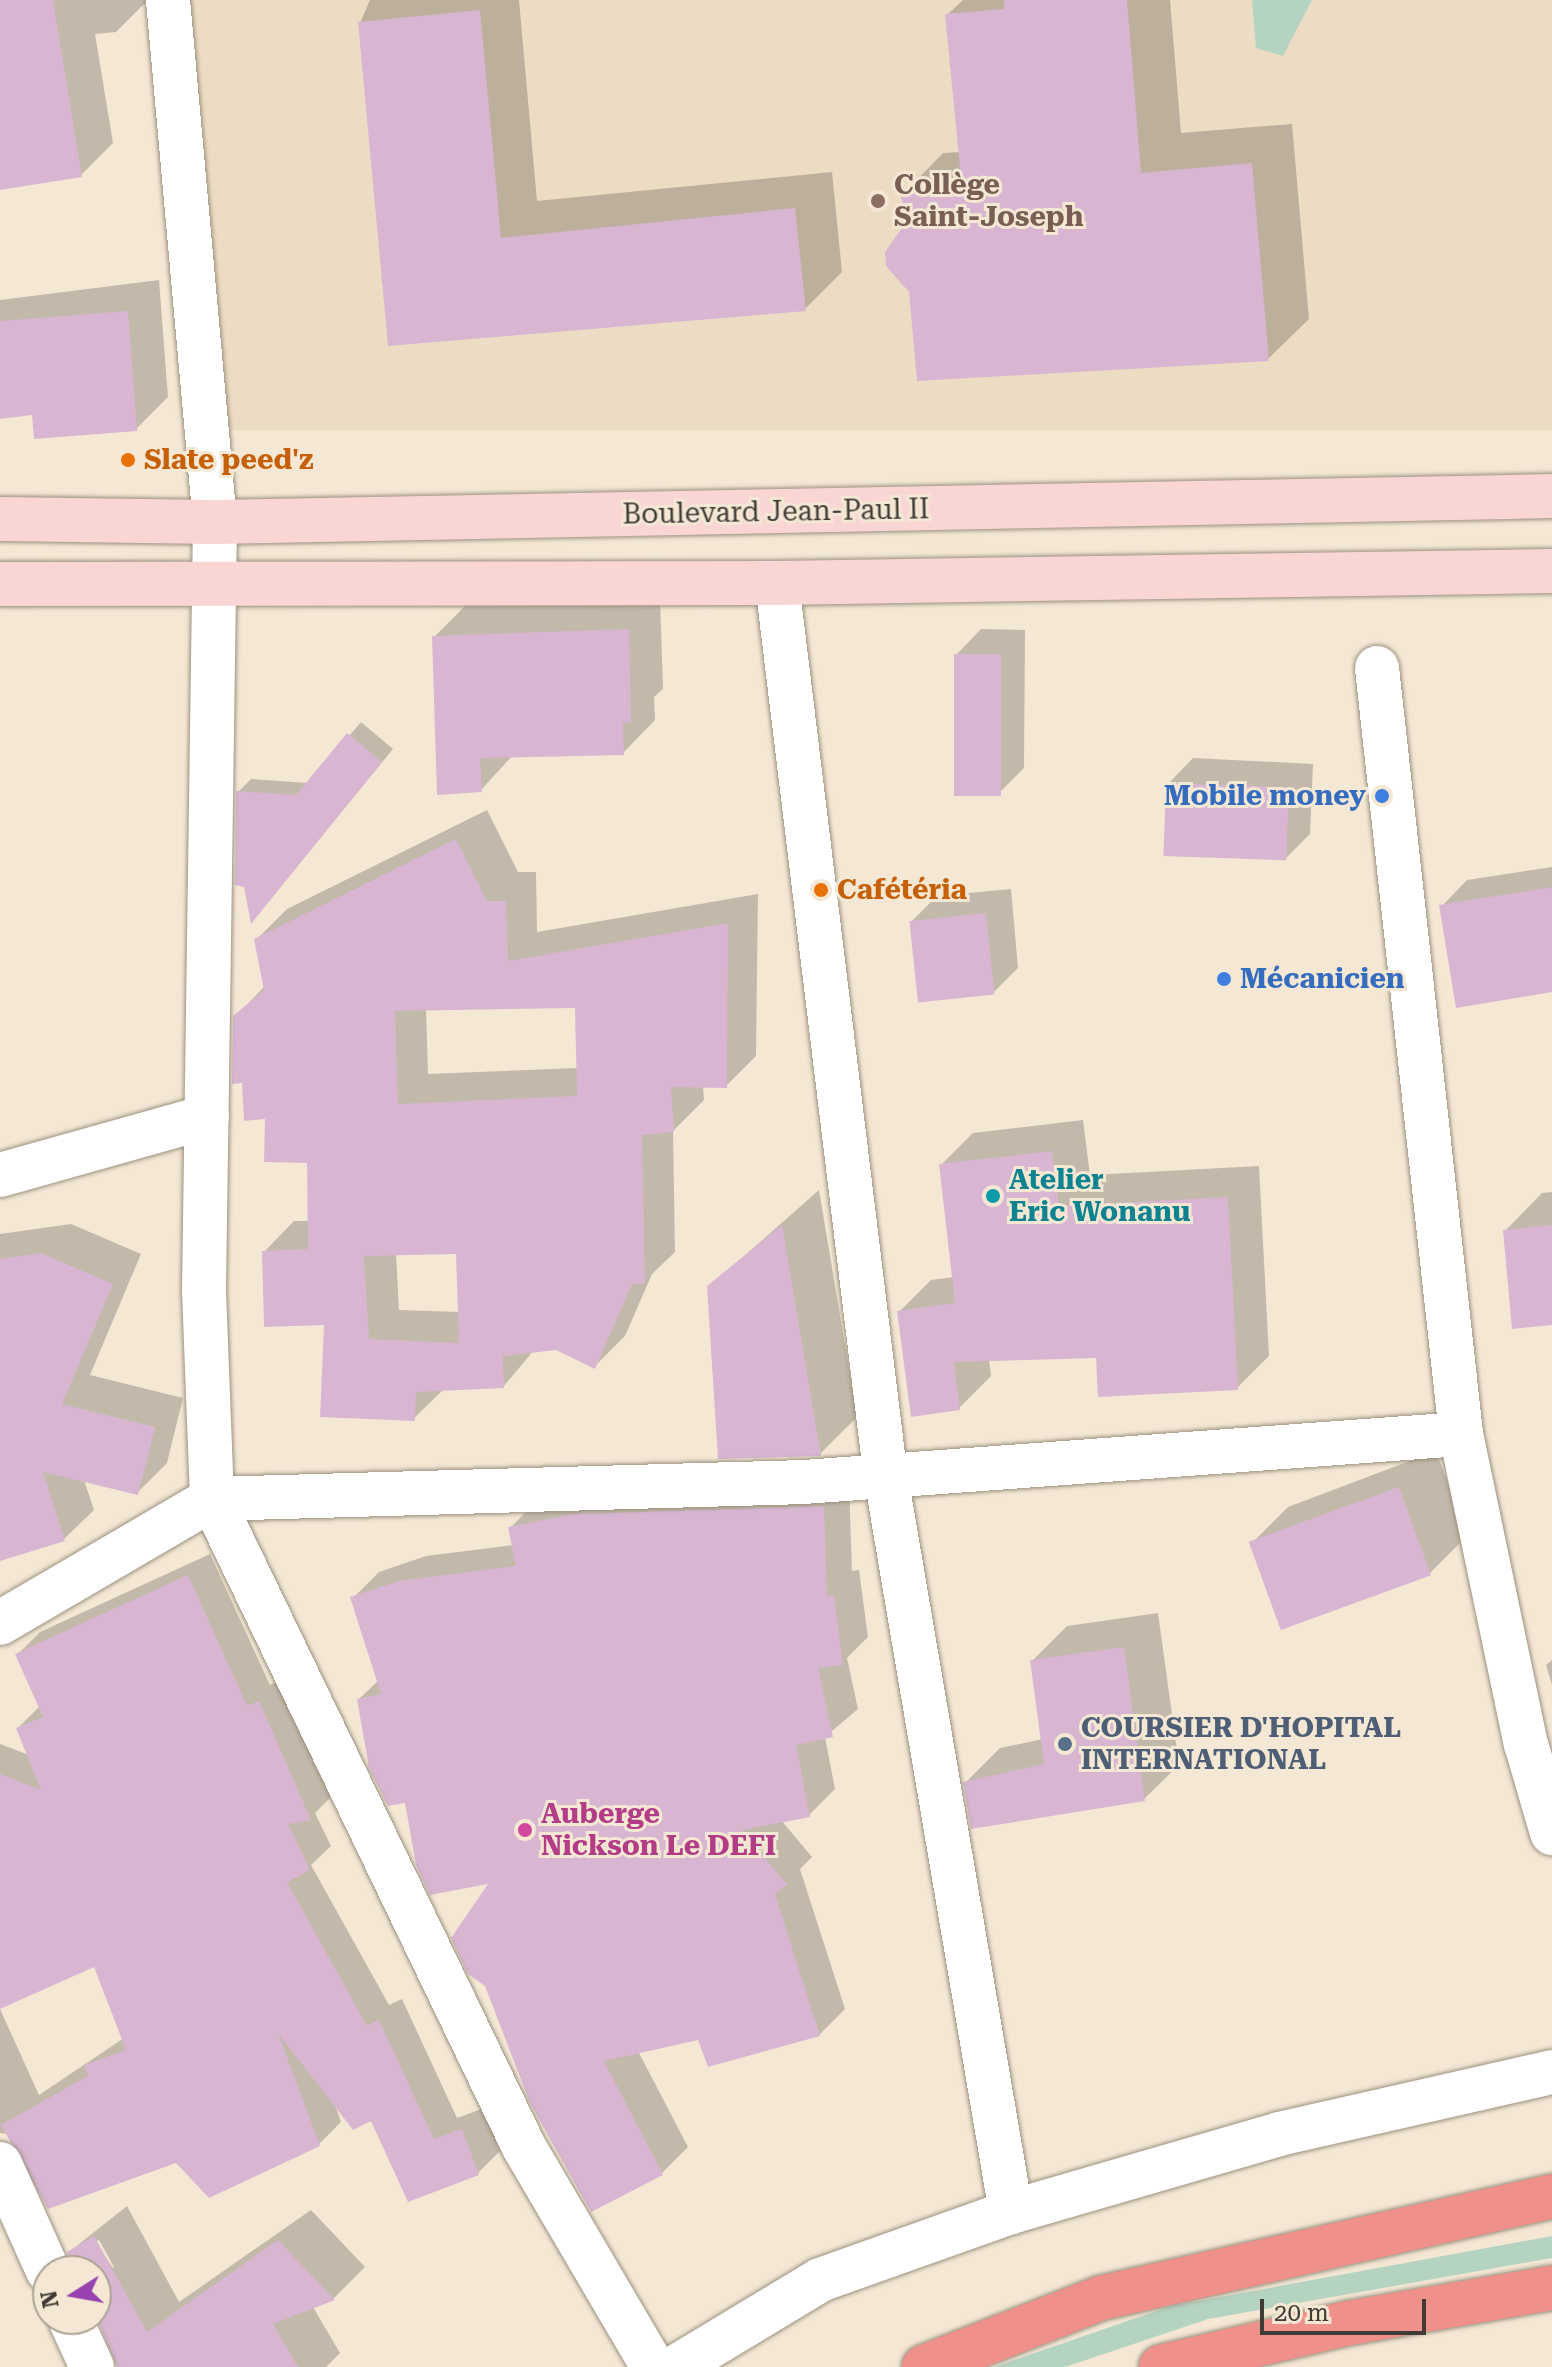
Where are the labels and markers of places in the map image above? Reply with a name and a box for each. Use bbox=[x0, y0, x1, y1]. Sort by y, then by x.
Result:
place label: Collège Saint-Joseph bbox=[894, 168, 1083, 234]
marker: Collège Saint-Joseph bbox=[869, 192, 887, 210]
place label: Slate peed'z bbox=[144, 443, 313, 477]
marker: Slate peed'z bbox=[119, 451, 137, 469]
place label: Mobile money bbox=[1164, 779, 1366, 813]
marker: Mobile money bbox=[1373, 787, 1391, 805]
place label: Cafétéria bbox=[837, 873, 967, 907]
marker: Cafétéria bbox=[812, 881, 830, 899]
place label: Mécanicien bbox=[1240, 962, 1405, 996]
marker: Mécanicien bbox=[1215, 970, 1233, 988]
place label: Atelier Eric Wonanu bbox=[1009, 1163, 1190, 1229]
marker: Atelier Eric Wonanu bbox=[984, 1187, 1002, 1205]
place label: COURSIER D'HOPITAL INTERNATIONAL bbox=[1081, 1711, 1401, 1777]
marker: COURSIER D'HOPITAL INTERNATIONAL bbox=[1056, 1735, 1074, 1753]
place label: Auberge Nickson Le DEFI bbox=[541, 1797, 776, 1863]
marker: Auberge Nickson Le DEFI bbox=[516, 1821, 534, 1839]

